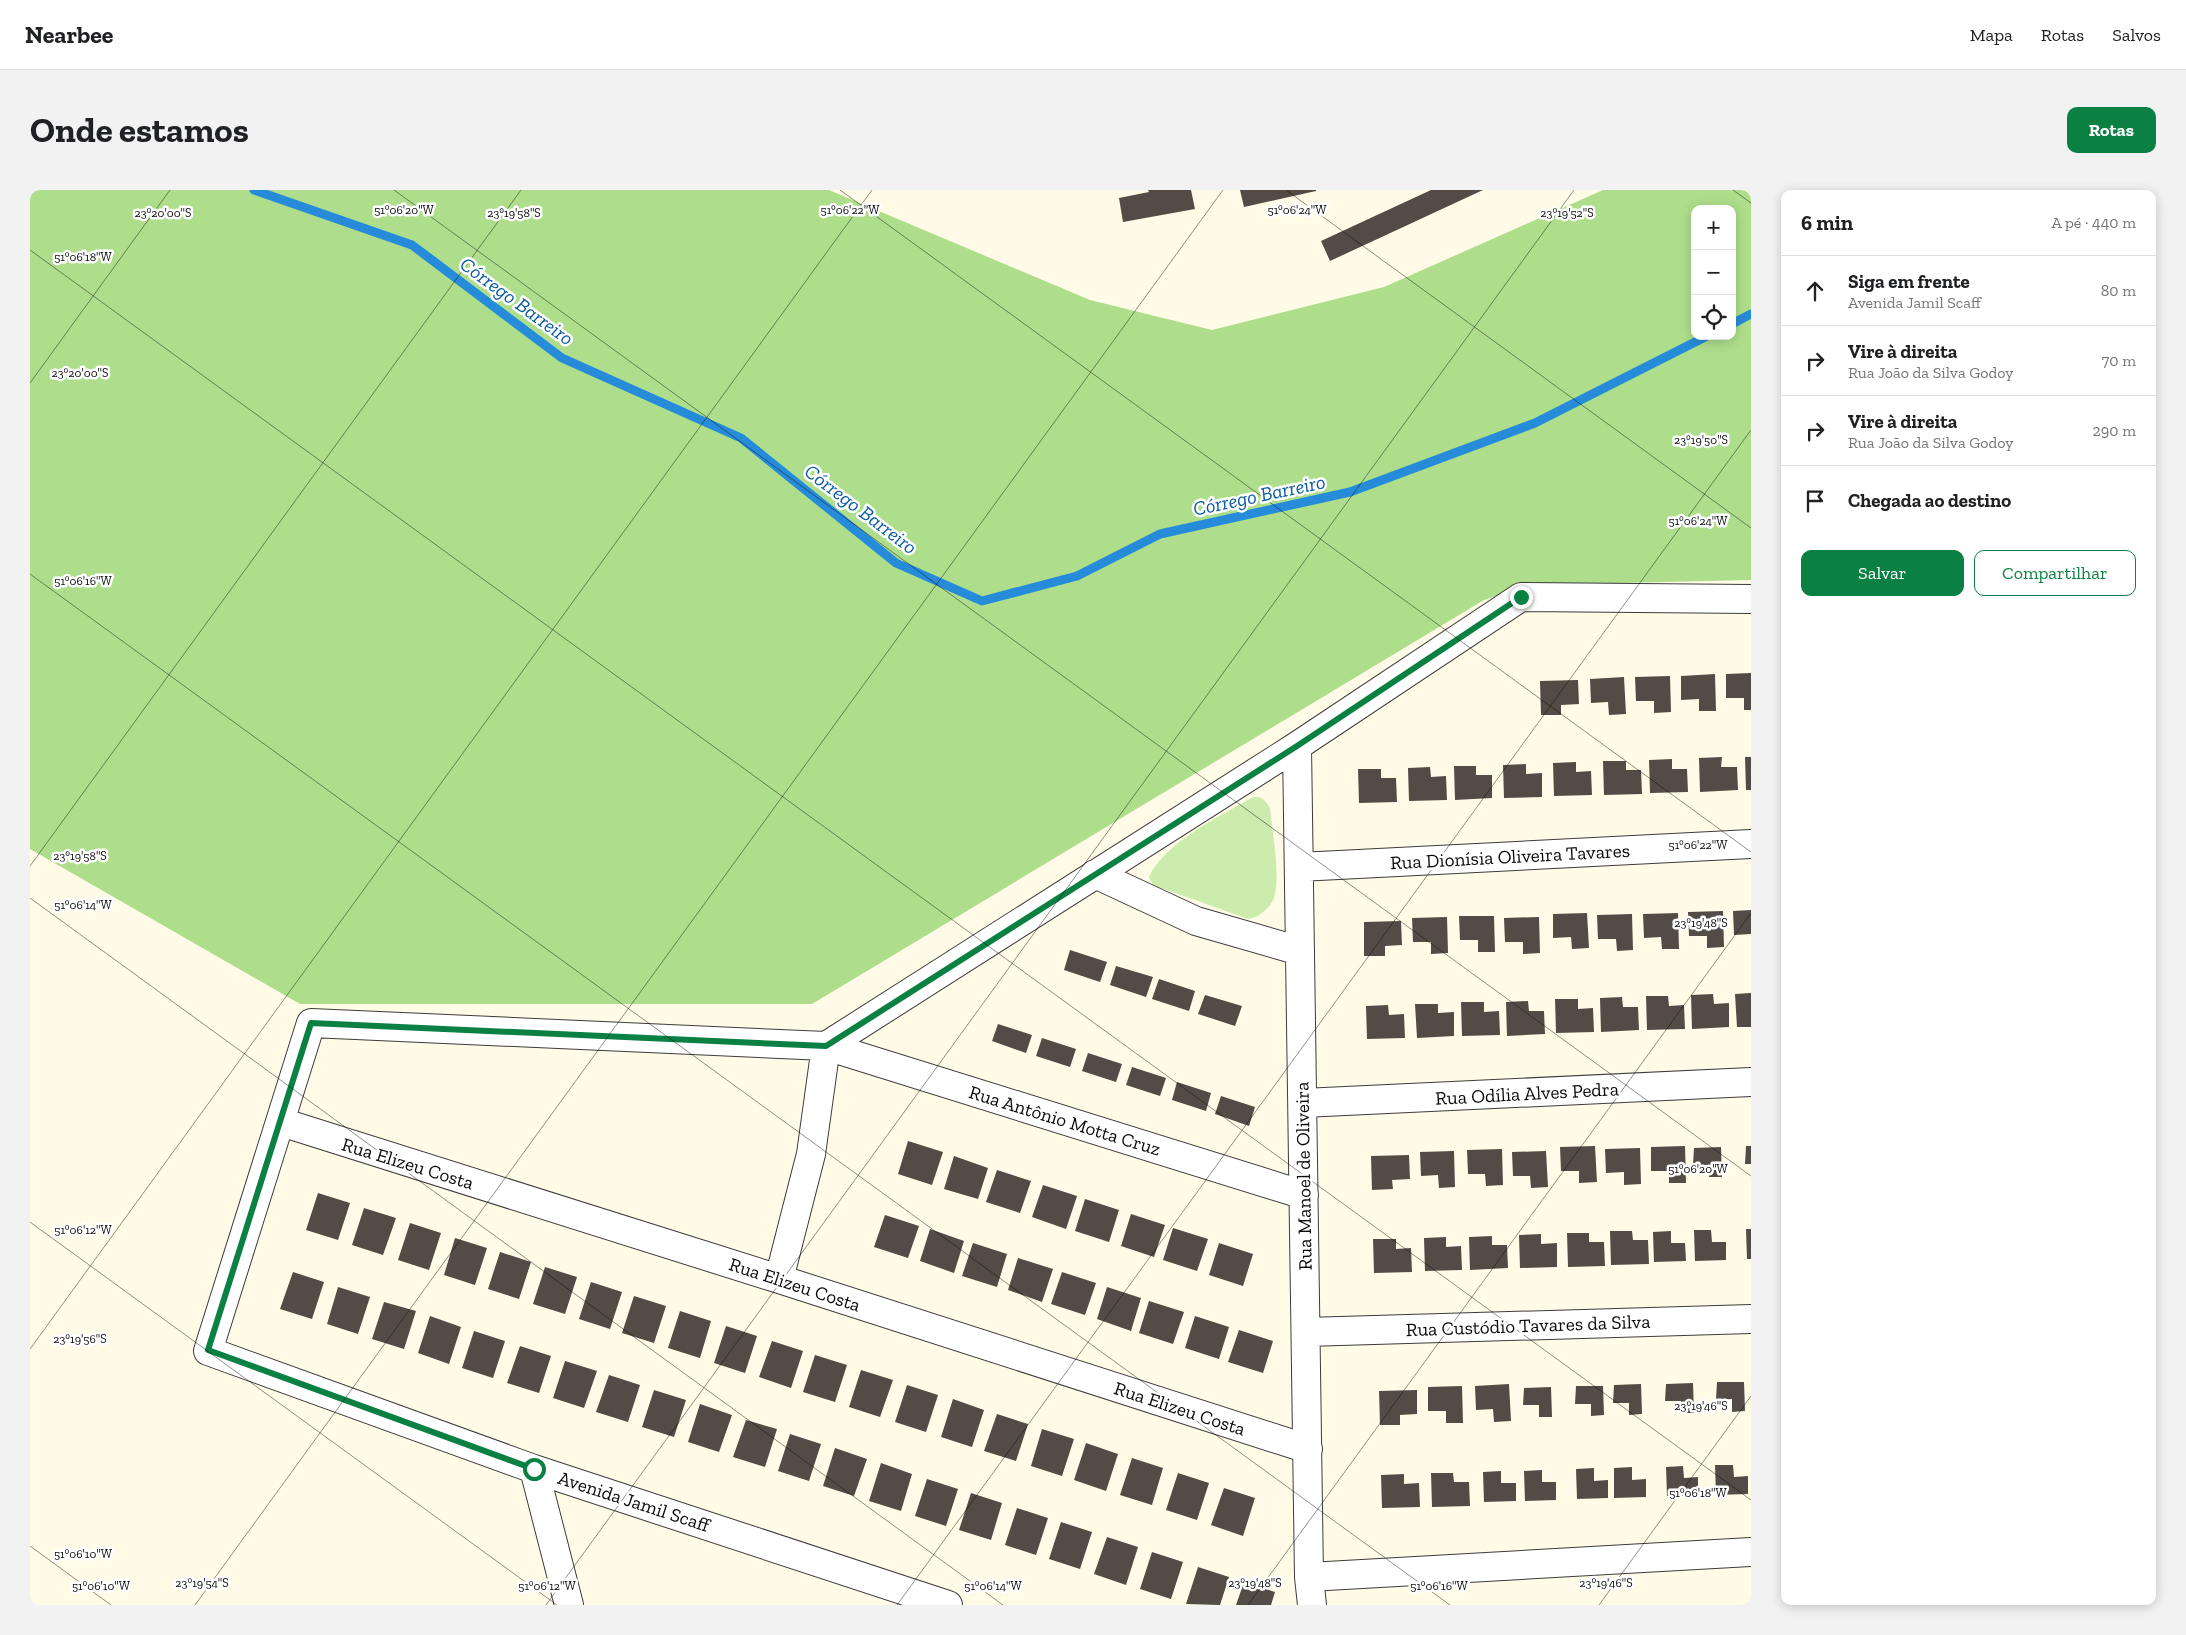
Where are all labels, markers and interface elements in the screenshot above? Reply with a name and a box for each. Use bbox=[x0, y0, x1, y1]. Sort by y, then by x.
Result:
text: Nearbee bbox=[25, 20, 113, 49]
text: Mapa bbox=[1970, 24, 2013, 46]
text: Rotas bbox=[2041, 24, 2084, 46]
text: Salvos bbox=[2112, 24, 2161, 46]
button: Rotas bbox=[2067, 107, 2156, 153]
text: Onde estamos bbox=[30, 109, 249, 151]
text: 51°06'20"W bbox=[374, 203, 435, 217]
text: 51°06'22"W bbox=[821, 203, 880, 217]
text: 51°06'24"W bbox=[1268, 203, 1327, 217]
map controls bbox=[1691, 205, 1736, 340]
button: + bbox=[1691, 205, 1736, 250]
text: 23°20'00"S bbox=[135, 206, 191, 220]
text: 23°19'58"S bbox=[487, 206, 541, 220]
text: 23°19'52"S bbox=[1540, 206, 1594, 220]
text: 6 min bbox=[1801, 210, 1853, 235]
text: A pé · 440 m bbox=[2052, 213, 2136, 232]
text: 51°06'18"W bbox=[54, 250, 113, 264]
button: − bbox=[1691, 250, 1736, 295]
water label: Córrego Barreiro bbox=[456, 252, 578, 350]
text: Siga em frente bbox=[1848, 270, 1970, 293]
icon: ahead bbox=[1801, 277, 1829, 305]
text: 80 m bbox=[2101, 281, 2136, 300]
text: Avenida Jamil Scaff bbox=[1848, 293, 1981, 312]
button: locate bbox=[1691, 295, 1736, 340]
text: Vire à direita bbox=[1848, 340, 1957, 363]
icon: right bbox=[1801, 347, 1829, 375]
text: 70 m bbox=[2102, 351, 2136, 370]
text: Rua João da Silva Godoy bbox=[1848, 363, 2013, 382]
text: 23°20'00"S bbox=[52, 366, 108, 380]
text: Vire à direita bbox=[1848, 410, 1957, 433]
icon: right bbox=[1801, 417, 1829, 445]
text: 290 m bbox=[2093, 421, 2136, 440]
text: 23°19'50"S bbox=[1674, 433, 1728, 447]
text: Rua João da Silva Godoy bbox=[1848, 433, 2013, 452]
water label: Córrego Barreiro bbox=[800, 459, 922, 559]
water label: Córrego Barreiro bbox=[1191, 469, 1327, 521]
icon: arrive bbox=[1801, 487, 1829, 515]
text: Chegada ao destino bbox=[1848, 489, 2011, 512]
text: 51°06'24"W bbox=[1669, 514, 1728, 528]
button: Salvar bbox=[1801, 550, 1964, 596]
button: Compartilhar bbox=[1974, 550, 2136, 596]
text: 51°06'16"W bbox=[54, 574, 113, 588]
route end bbox=[1510, 586, 1533, 609]
text: 51°06'22"W bbox=[1669, 838, 1728, 852]
street label: Rua Dionísia Oliveira Tavares bbox=[1389, 839, 1631, 874]
text: 23°19'58"S bbox=[53, 849, 107, 863]
text: 51°06'14"W bbox=[54, 898, 112, 912]
text: 23°19'48"S bbox=[1674, 916, 1728, 930]
street label: Rua Odília Alves Pedra bbox=[1435, 1077, 1619, 1110]
street label: Rua Antônio Motta Cruz bbox=[966, 1080, 1164, 1161]
street label: Rua Manoel de Oliveira bbox=[1290, 1081, 1317, 1271]
street label: Rua Elizeu Costa bbox=[339, 1132, 477, 1194]
text: 51°06'20"W bbox=[1668, 1162, 1729, 1176]
text: 51°06'12"W bbox=[54, 1223, 112, 1237]
street label: Rua Elizeu Costa bbox=[726, 1252, 863, 1317]
street label: Rua Custódio Tavares da Silva bbox=[1405, 1310, 1651, 1341]
text: 23°19'56"S bbox=[53, 1332, 107, 1346]
street label: Rua Elizeu Costa bbox=[1111, 1376, 1248, 1441]
text: 23°19'46"S bbox=[1674, 1399, 1728, 1413]
route start bbox=[523, 1458, 546, 1481]
street label: Avenida Jamil Scaff bbox=[555, 1466, 714, 1537]
text: 51°06'18"W bbox=[1669, 1486, 1728, 1500]
text: 51°06'10"W bbox=[54, 1547, 113, 1561]
text: 23°19'54"S bbox=[175, 1576, 229, 1590]
text: 23°19'48"S bbox=[1228, 1576, 1282, 1590]
text: 23°19'46"S bbox=[1579, 1576, 1633, 1590]
text: 51°06'10"W bbox=[72, 1579, 131, 1593]
text: 51°06'12"W bbox=[518, 1579, 576, 1593]
text: 51°06'14"W bbox=[964, 1579, 1022, 1593]
text: 51°06'16"W bbox=[1410, 1579, 1469, 1593]

